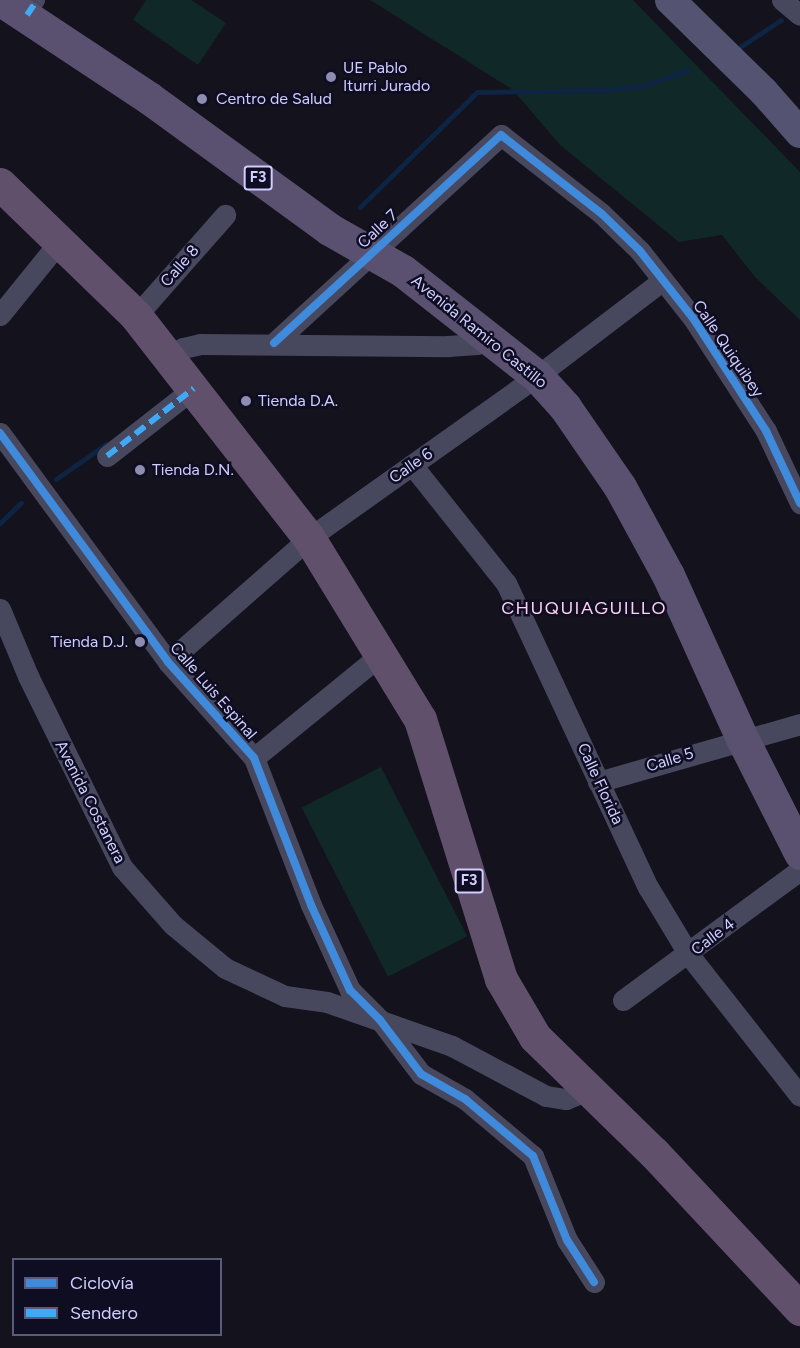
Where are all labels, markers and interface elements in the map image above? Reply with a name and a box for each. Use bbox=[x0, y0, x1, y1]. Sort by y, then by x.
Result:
place label: UE Pablo Iturri Jurado bbox=[343, 58, 430, 96]
marker: UE Pablo Iturri Jurado bbox=[324, 70, 338, 84]
place label: Centro de Salud bbox=[216, 89, 332, 109]
marker: Centro de Salud bbox=[193, 90, 211, 108]
road number: F3 bbox=[243, 166, 273, 190]
street label: Calle 7 bbox=[354, 206, 402, 252]
street label: Calle 8 bbox=[157, 241, 203, 291]
street label: Avenida Ramiro Castillo bbox=[407, 271, 551, 393]
street label: Calle Quiquibey bbox=[689, 297, 767, 401]
place label: Tienda D.A. bbox=[258, 391, 338, 411]
marker: Tienda D.A. bbox=[239, 394, 253, 408]
street label: Calle 6 bbox=[386, 444, 436, 488]
place label: Tienda D.N. bbox=[152, 460, 234, 480]
marker: Tienda D.N. bbox=[133, 463, 147, 477]
district label: CHUQUIAGUILLO bbox=[501, 597, 667, 619]
place label: Tienda D.J. bbox=[50, 632, 128, 652]
marker: Tienda D.J. bbox=[133, 635, 147, 649]
street label: Calle Luis Espinal bbox=[166, 638, 260, 744]
street label: Avenida Costanera bbox=[51, 737, 129, 867]
street label: Calle Florida bbox=[573, 740, 627, 828]
street label: Calle 5 bbox=[644, 744, 696, 776]
road number: F3 bbox=[454, 869, 484, 893]
street label: Calle 4 bbox=[688, 914, 738, 960]
legend bbox=[12, 1258, 222, 1336]
text: Ciclovía bbox=[70, 1272, 134, 1294]
text: Sendero bbox=[70, 1302, 138, 1324]

